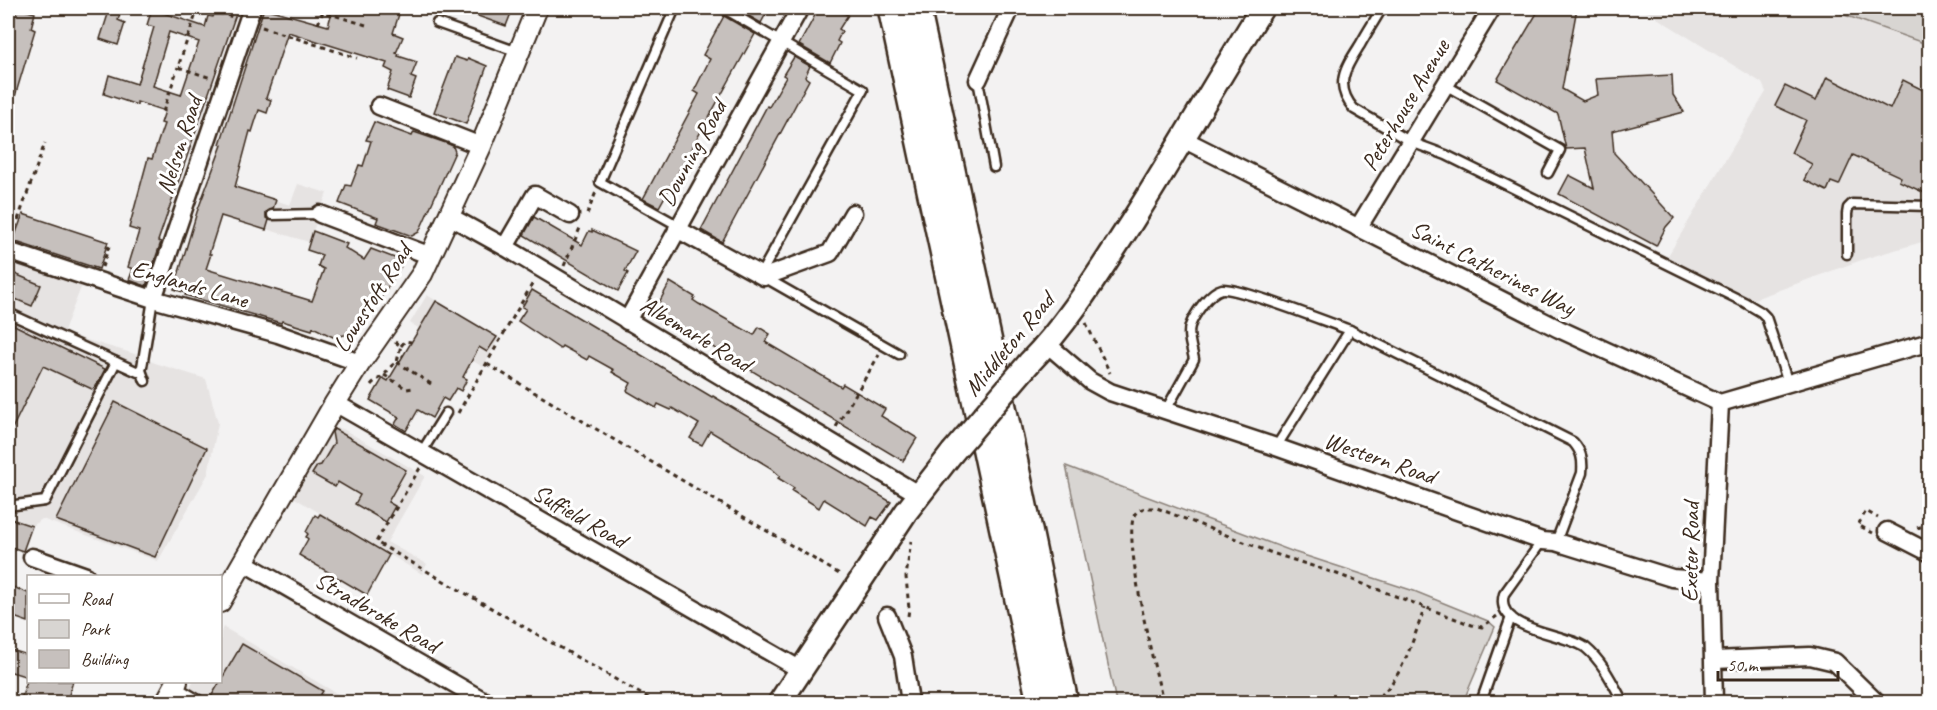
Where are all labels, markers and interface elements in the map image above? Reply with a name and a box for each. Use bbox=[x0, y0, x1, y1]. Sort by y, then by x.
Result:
street label: Peterhouse Avenue bbox=[1354, 32, 1457, 176]
street label: Nelson Road bbox=[149, 89, 210, 198]
street label: Downing Road bbox=[651, 92, 735, 211]
street label: Saint Catherines Way bbox=[1406, 214, 1582, 323]
street label: Lowestoft Road bbox=[326, 235, 420, 358]
street label: Englands Lane bbox=[129, 253, 254, 315]
street label: Middleton Road bbox=[957, 283, 1063, 402]
street label: Albemarle Road bbox=[635, 289, 760, 381]
street label: Western Road bbox=[1320, 425, 1443, 492]
street label: Suffield Road bbox=[528, 477, 636, 557]
street label: Exeter Road bbox=[1674, 498, 1706, 602]
street label: Stradbroke Road bbox=[309, 564, 448, 661]
legend bbox=[27, 575, 222, 683]
text: Road bbox=[81, 588, 114, 610]
text: Park bbox=[81, 618, 111, 640]
scale bar bbox=[1718, 644, 1838, 682]
text: Building bbox=[81, 648, 130, 670]
text: 50 m bbox=[1727, 654, 1760, 676]

